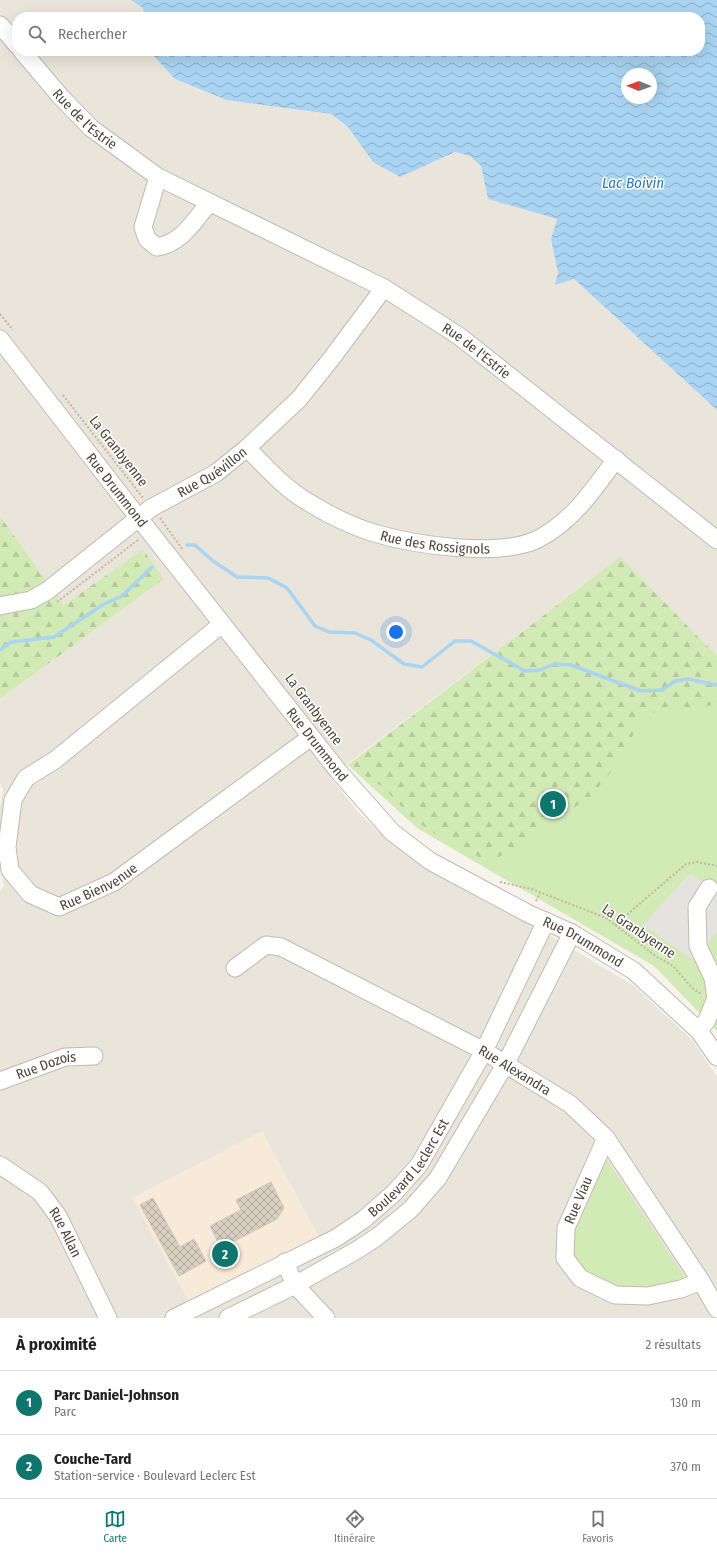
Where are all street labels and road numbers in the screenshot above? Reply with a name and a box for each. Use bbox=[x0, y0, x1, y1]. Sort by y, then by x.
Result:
street label: Rue de l'Estrie bbox=[49, 86, 120, 153]
street label: Rue de l'Estrie bbox=[439, 319, 514, 383]
street label: La Granbyenne bbox=[86, 413, 152, 490]
street label: Rue Quévillon bbox=[174, 443, 251, 501]
street label: Rue Drummond bbox=[82, 450, 151, 531]
street label: Rue des Rossignols bbox=[379, 527, 490, 558]
street label: La Granbyenne bbox=[281, 670, 346, 748]
street label: Rue Drummond bbox=[283, 705, 351, 785]
street label: Rue Bienvenue bbox=[57, 860, 141, 915]
street label: La Granbyenne bbox=[599, 901, 679, 962]
street label: Rue Drummond bbox=[540, 913, 626, 971]
street label: Rue Alexandra bbox=[476, 1042, 554, 1099]
street label: Rue Dozois bbox=[14, 1049, 76, 1083]
street label: Boulevard Leclerc Est bbox=[365, 1116, 453, 1221]
street label: Rue Viau bbox=[561, 1174, 596, 1227]
street label: Rue Allan bbox=[45, 1204, 85, 1260]

